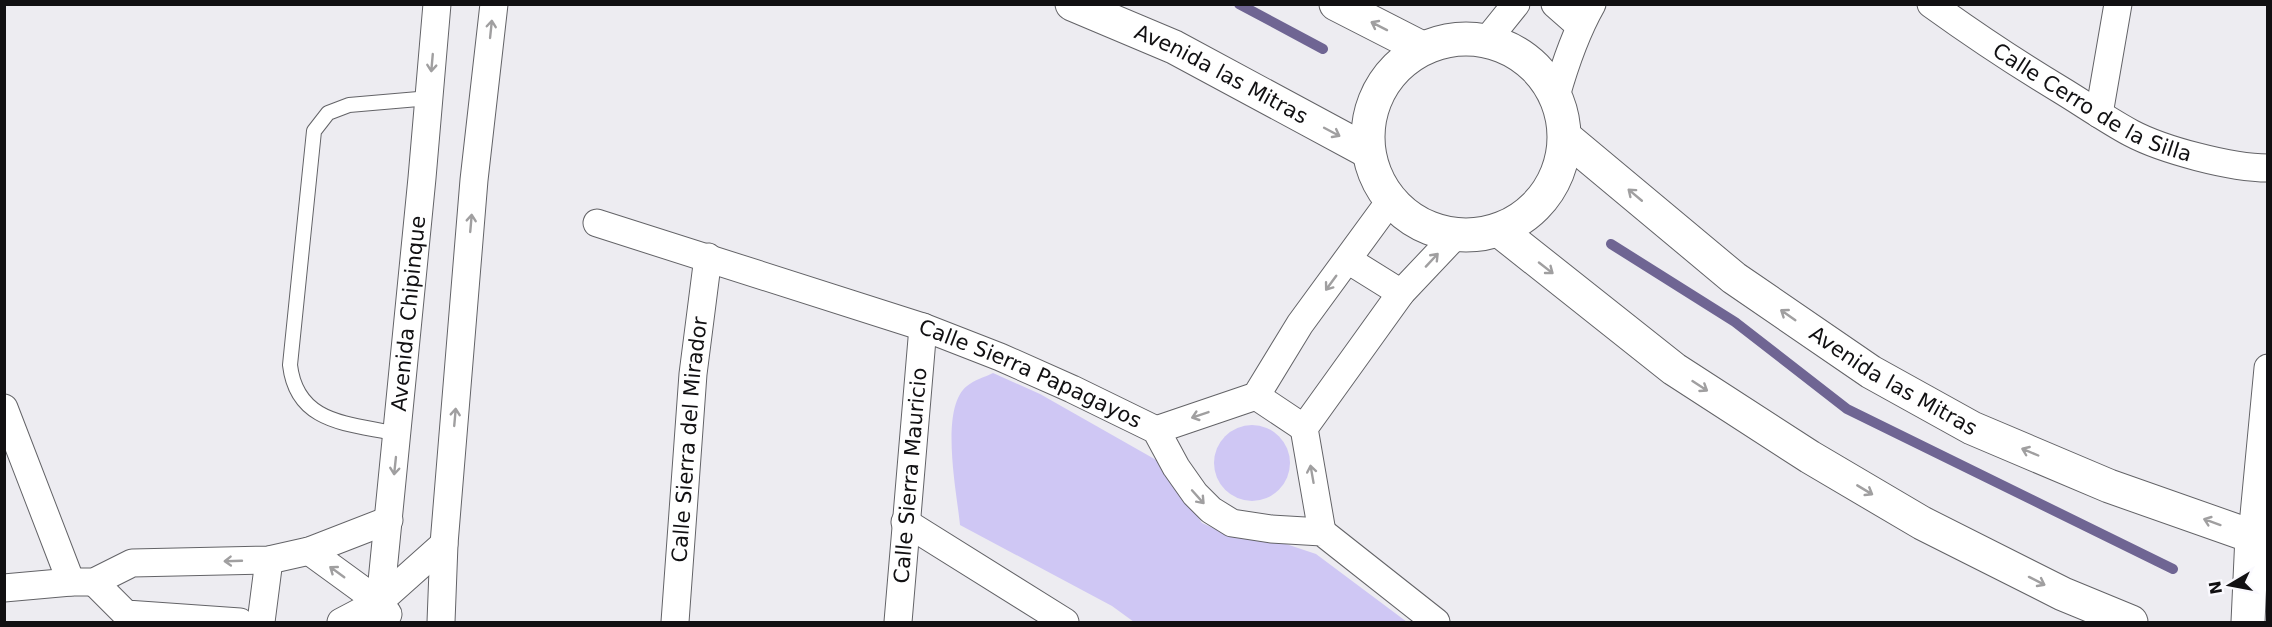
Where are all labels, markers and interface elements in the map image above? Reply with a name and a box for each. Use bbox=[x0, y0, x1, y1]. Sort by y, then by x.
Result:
one-way arrow bbox=[486, 20, 497, 40]
street label: Avenida las Mitras bbox=[1131, 20, 1312, 129]
one-way arrow bbox=[1370, 20, 1388, 32]
street label: Calle Cerro de la Silla bbox=[1988, 38, 2194, 167]
one-way arrow bbox=[427, 52, 438, 72]
one-way arrow bbox=[1323, 126, 1340, 138]
one-way arrow bbox=[1628, 188, 1643, 202]
one-way arrow bbox=[466, 214, 477, 234]
street label: Avenida Chipinque bbox=[387, 215, 430, 412]
one-way arrow bbox=[1425, 253, 1439, 268]
one-way arrow bbox=[1537, 261, 1553, 274]
one-way arrow bbox=[1325, 274, 1337, 290]
one-way arrow bbox=[1781, 309, 1797, 321]
street label: Calle Sierra del Mirador bbox=[667, 315, 712, 563]
street label: Calle Sierra Papagayos bbox=[915, 315, 1145, 433]
street label: Avenida las Mitras bbox=[1805, 321, 1981, 440]
street label: Calle Sierra Mauricio bbox=[889, 367, 932, 584]
one-way arrow bbox=[1691, 380, 1708, 392]
one-way arrow bbox=[449, 408, 460, 428]
one-way arrow bbox=[1191, 411, 1210, 422]
one-way arrow bbox=[2022, 446, 2040, 458]
one-way arrow bbox=[389, 456, 400, 475]
one-way arrow bbox=[1306, 465, 1317, 485]
one-way arrow bbox=[1856, 484, 1873, 496]
one-way arrow bbox=[1191, 489, 1205, 504]
one-way arrow bbox=[2203, 516, 2222, 527]
one-way arrow bbox=[223, 555, 243, 566]
north arrow bbox=[2200, 555, 2260, 615]
one-way arrow bbox=[330, 566, 346, 578]
one-way arrow bbox=[2028, 576, 2046, 588]
text: N bbox=[2205, 579, 2226, 596]

